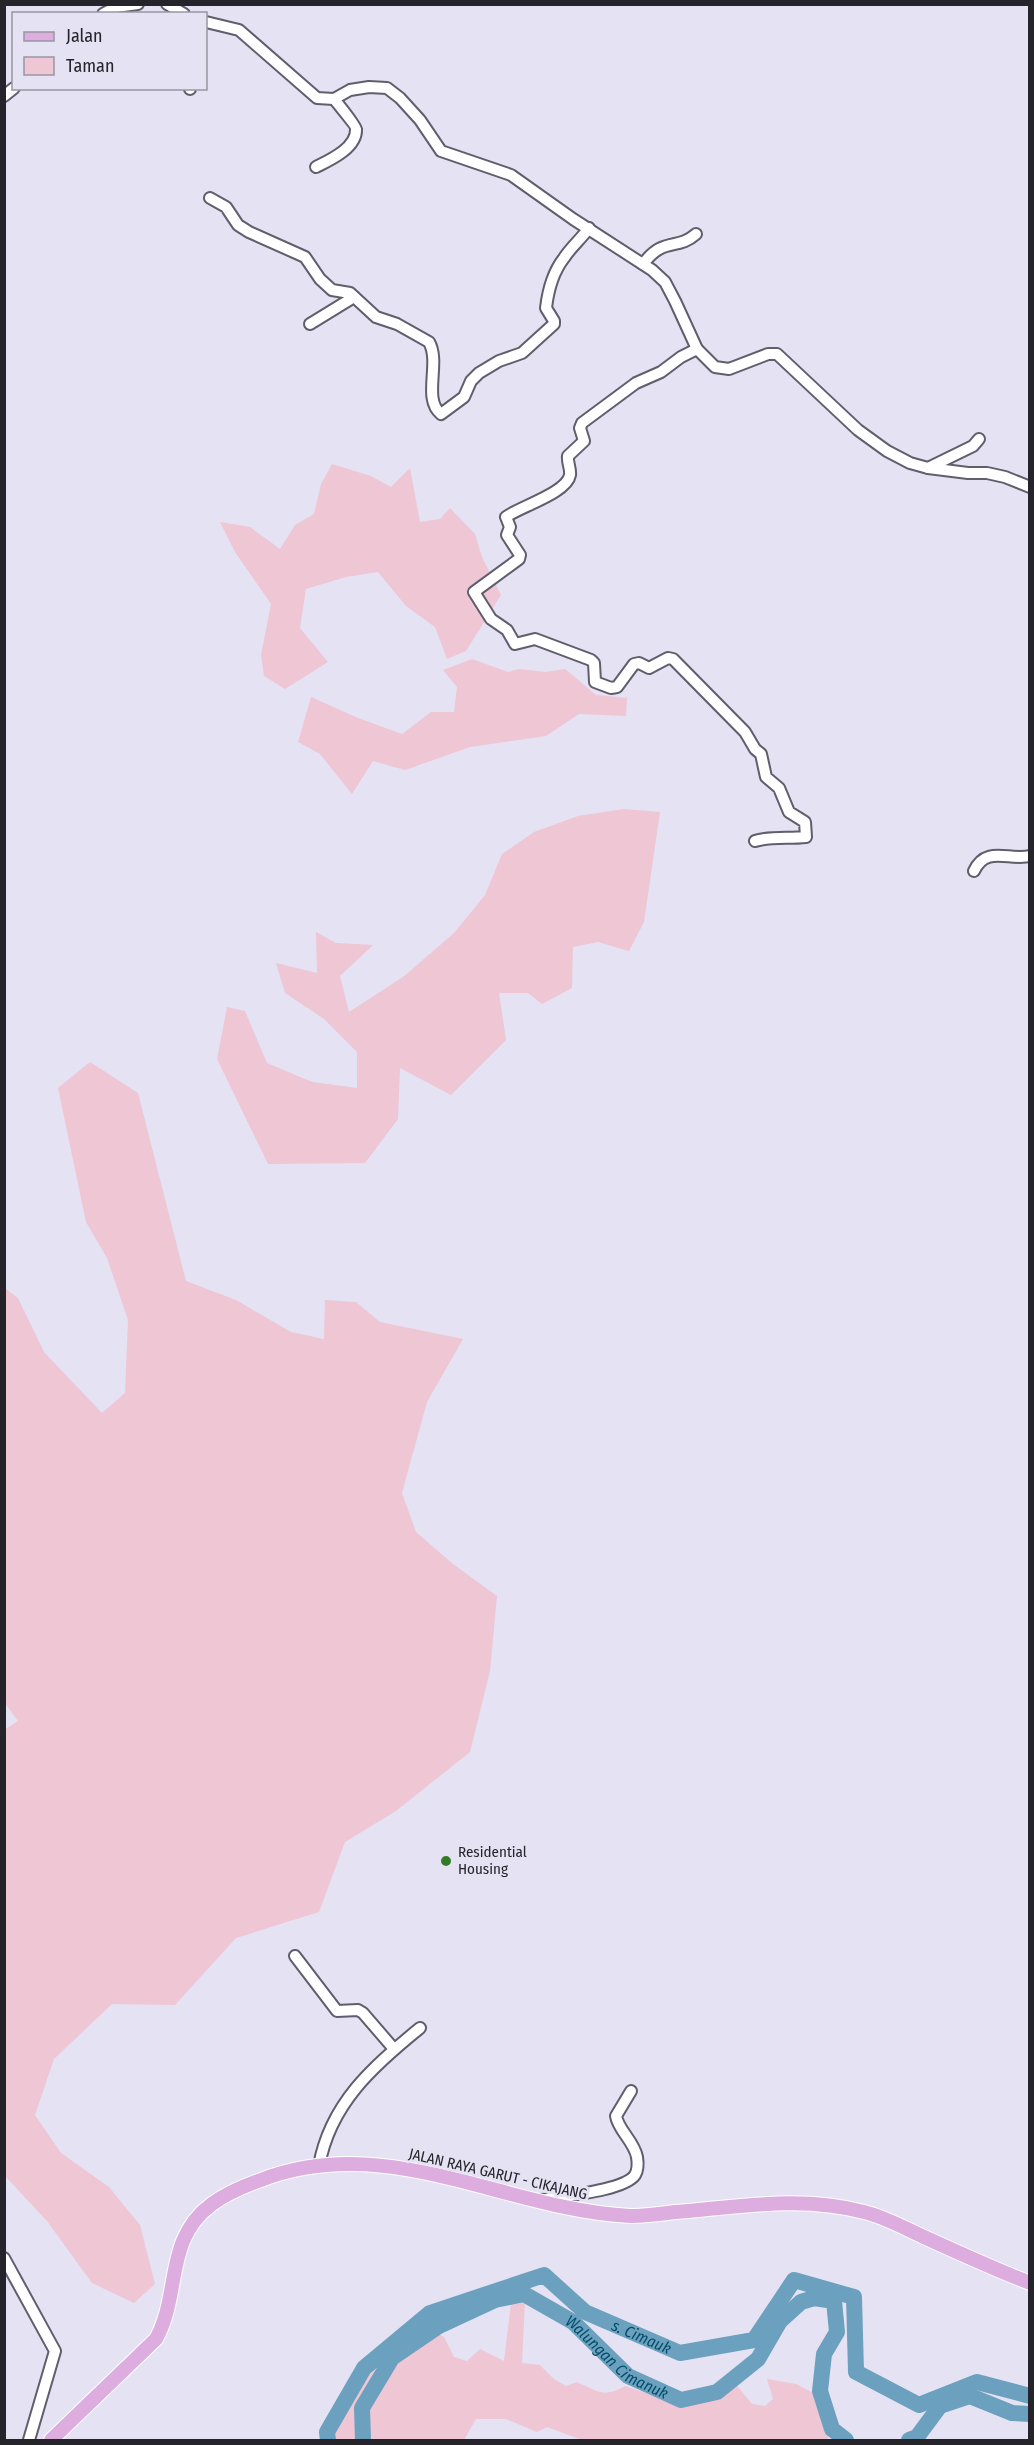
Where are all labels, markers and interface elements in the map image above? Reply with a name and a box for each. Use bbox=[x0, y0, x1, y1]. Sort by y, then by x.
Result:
legend bbox=[12, 12, 207, 90]
text: Jalan bbox=[66, 25, 103, 47]
text: Taman bbox=[66, 55, 114, 77]
place label: Residential Housing bbox=[458, 1843, 527, 1878]
marker: Residential Housing bbox=[439, 1854, 453, 1868]
street label: JALAN RAYA GARUT - CIKAJANG bbox=[407, 2145, 589, 2203]
water label: Walungan Cimanuk bbox=[563, 2311, 672, 2403]
water label: s. Cimauk bbox=[608, 2315, 674, 2358]

